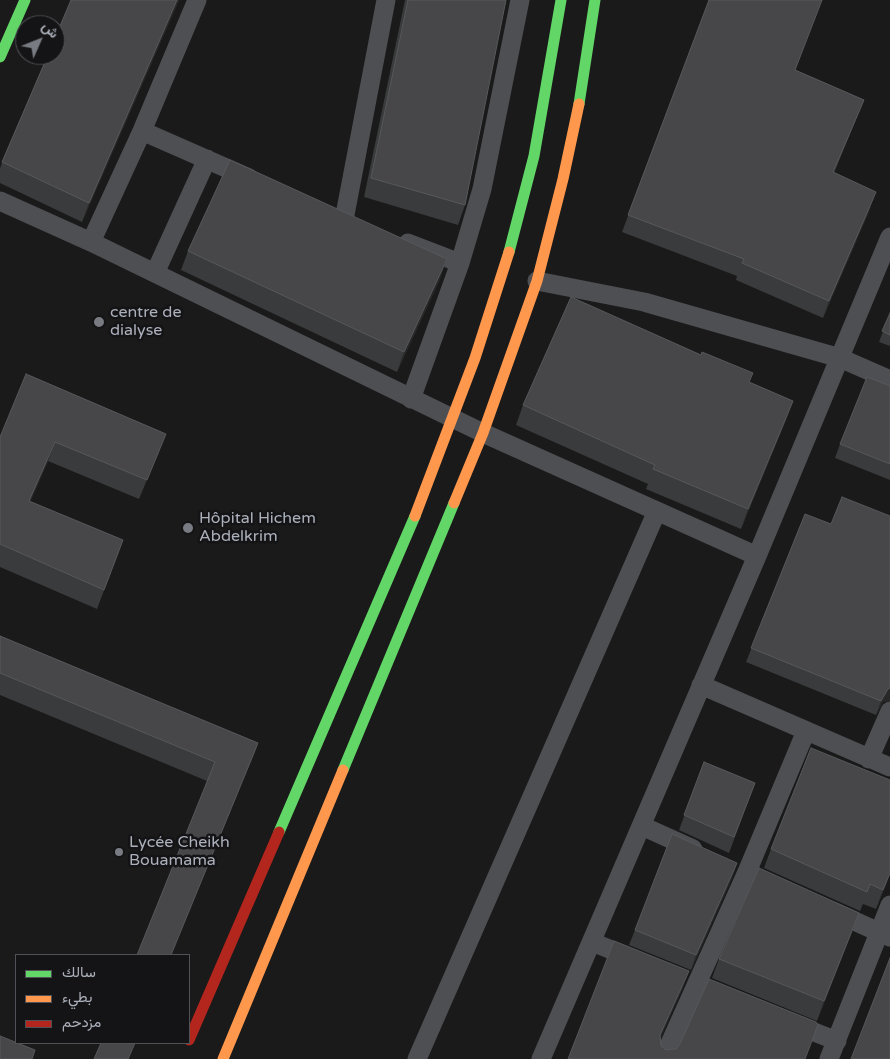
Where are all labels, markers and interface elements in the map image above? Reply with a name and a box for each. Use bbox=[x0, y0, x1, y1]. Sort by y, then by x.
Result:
north arrow bbox=[15, 15, 65, 65]
text: ش bbox=[38, 18, 62, 42]
place label: centre de dialyse bbox=[110, 303, 181, 341]
marker: centre de dialyse bbox=[92, 315, 106, 329]
place label: Hôpital Hichem Abdelkrim bbox=[199, 509, 316, 547]
marker: Hôpital Hichem Abdelkrim bbox=[181, 521, 195, 535]
place label: Lycée Cheikh Bouamama bbox=[129, 833, 230, 871]
marker: Lycée Cheikh Bouamama bbox=[113, 846, 125, 858]
legend bbox=[15, 954, 190, 1044]
text: سالك bbox=[62, 963, 96, 981]
text: بطيء bbox=[62, 988, 92, 1006]
text: مزدحم bbox=[62, 1013, 101, 1031]

